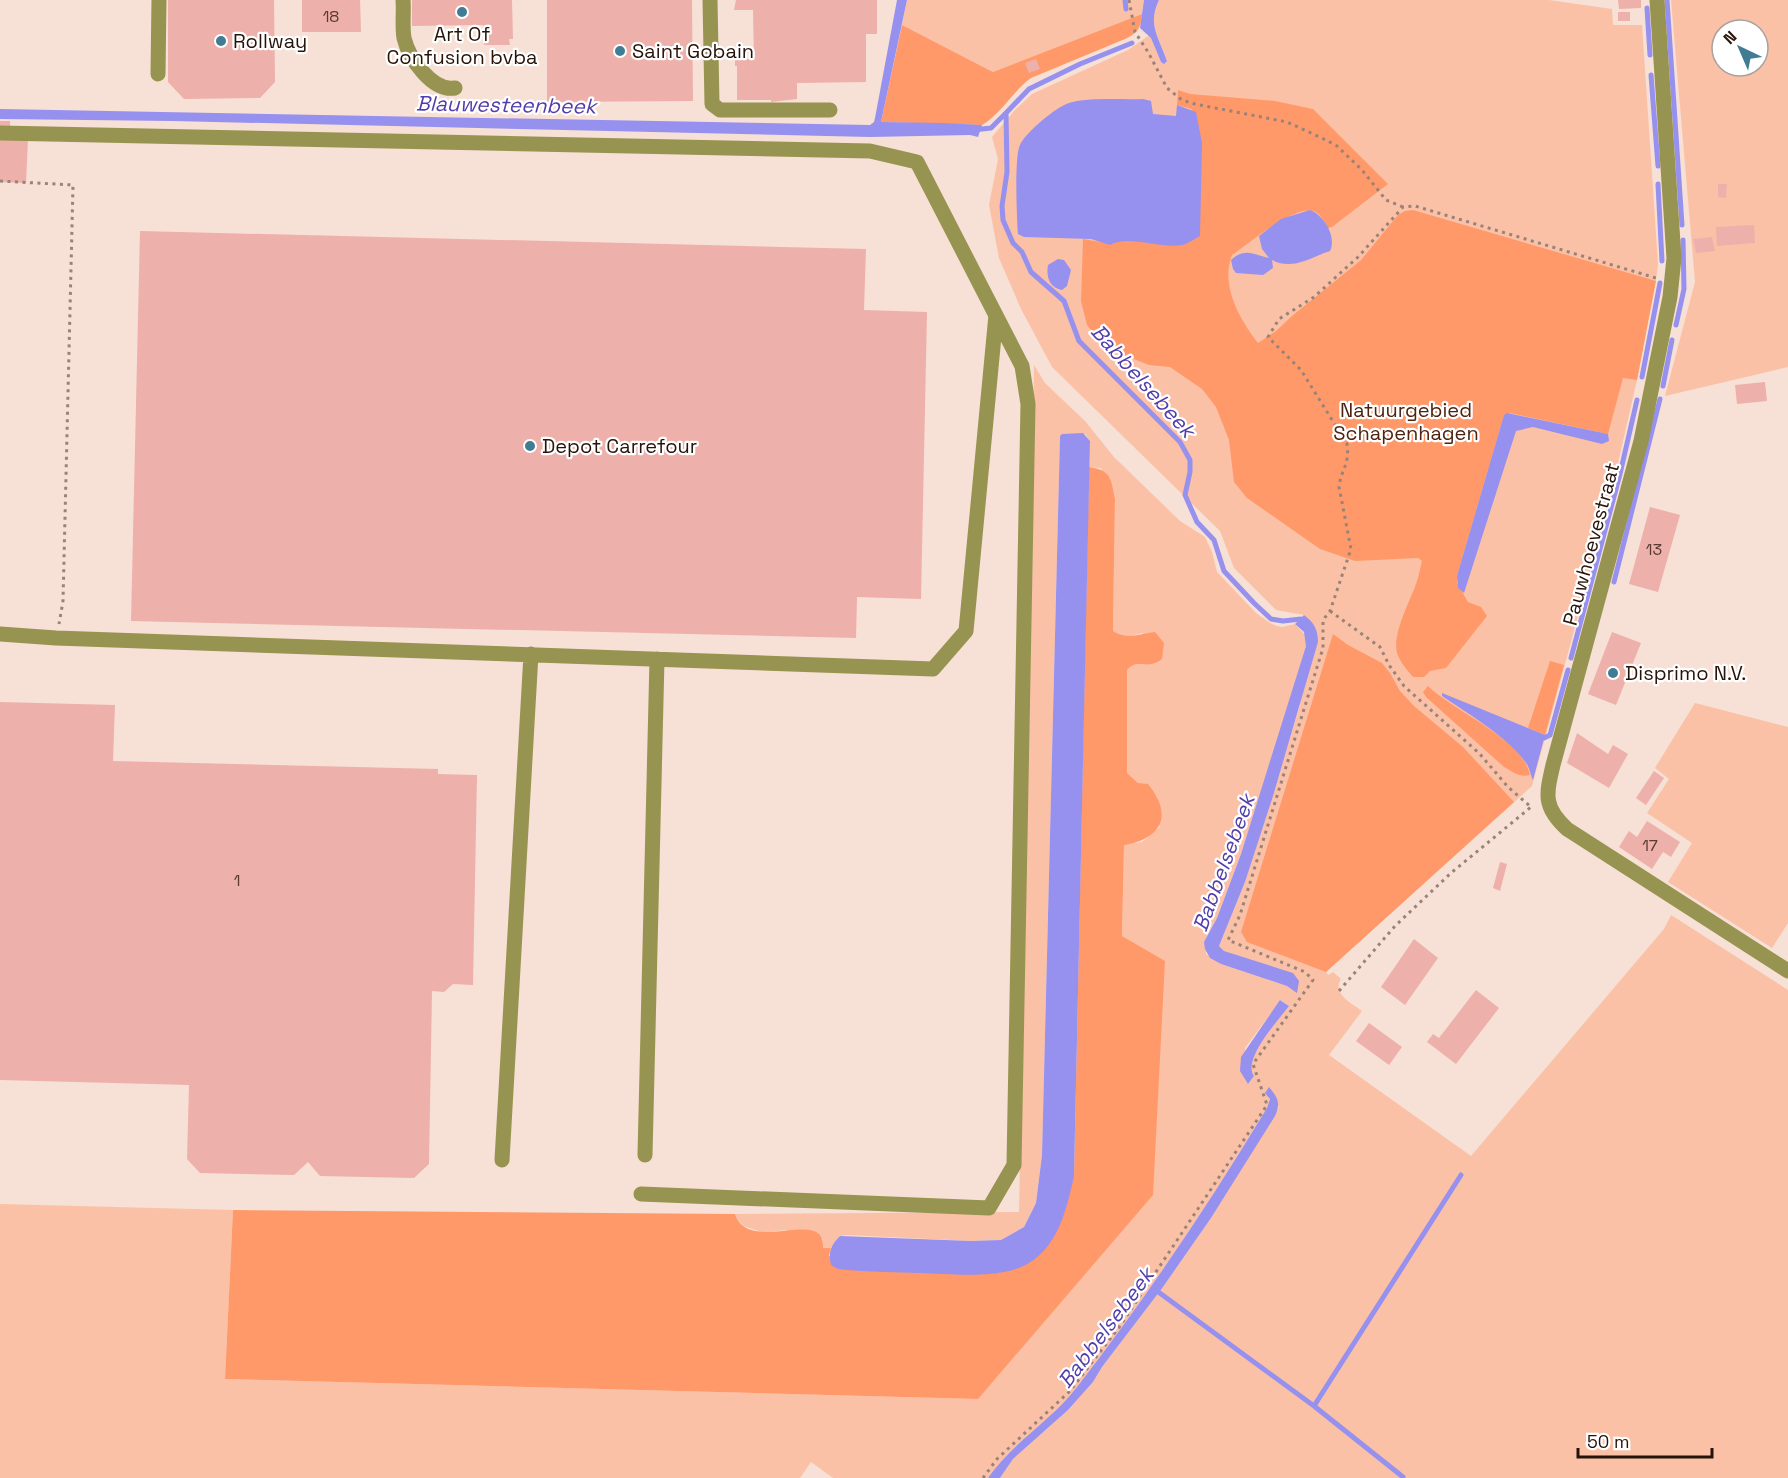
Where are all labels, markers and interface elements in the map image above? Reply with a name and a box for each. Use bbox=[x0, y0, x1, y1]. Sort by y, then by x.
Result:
marker: Art Of Confusion bvba bbox=[455, 5, 469, 19]
house number: 18 bbox=[323, 6, 339, 27]
north arrow bbox=[1710, 18, 1770, 78]
place label: Art Of Confusion bvba bbox=[386, 21, 538, 70]
text: N bbox=[1719, 26, 1741, 49]
place label: Rollway bbox=[233, 28, 307, 54]
marker: Rollway bbox=[214, 34, 228, 48]
place label: Saint Gobain bbox=[632, 38, 754, 64]
marker: Saint Gobain bbox=[613, 44, 627, 58]
water label: Blauwesteenbeek bbox=[416, 89, 599, 120]
water label: Babbelsebeek bbox=[1085, 318, 1203, 445]
park label: Natuurgebied Schapenhagen bbox=[1333, 397, 1479, 446]
place label: Depot Carrefour bbox=[542, 433, 697, 459]
marker: Depot Carrefour bbox=[523, 439, 537, 453]
street label: Pauwhoevestraat bbox=[1557, 460, 1625, 628]
house number: 13 bbox=[1646, 539, 1662, 560]
place label: Disprimo N.V. bbox=[1625, 660, 1746, 686]
marker: Disprimo N.V. bbox=[1606, 666, 1620, 680]
water label: Babbelsebeek bbox=[1186, 788, 1262, 935]
house number: 17 bbox=[1642, 835, 1658, 856]
house number: 1 bbox=[234, 870, 240, 891]
water label: Babbelsebeek bbox=[1052, 1260, 1161, 1393]
scale bar bbox=[1578, 1421, 1712, 1459]
text: 50 m bbox=[1587, 1430, 1629, 1453]

